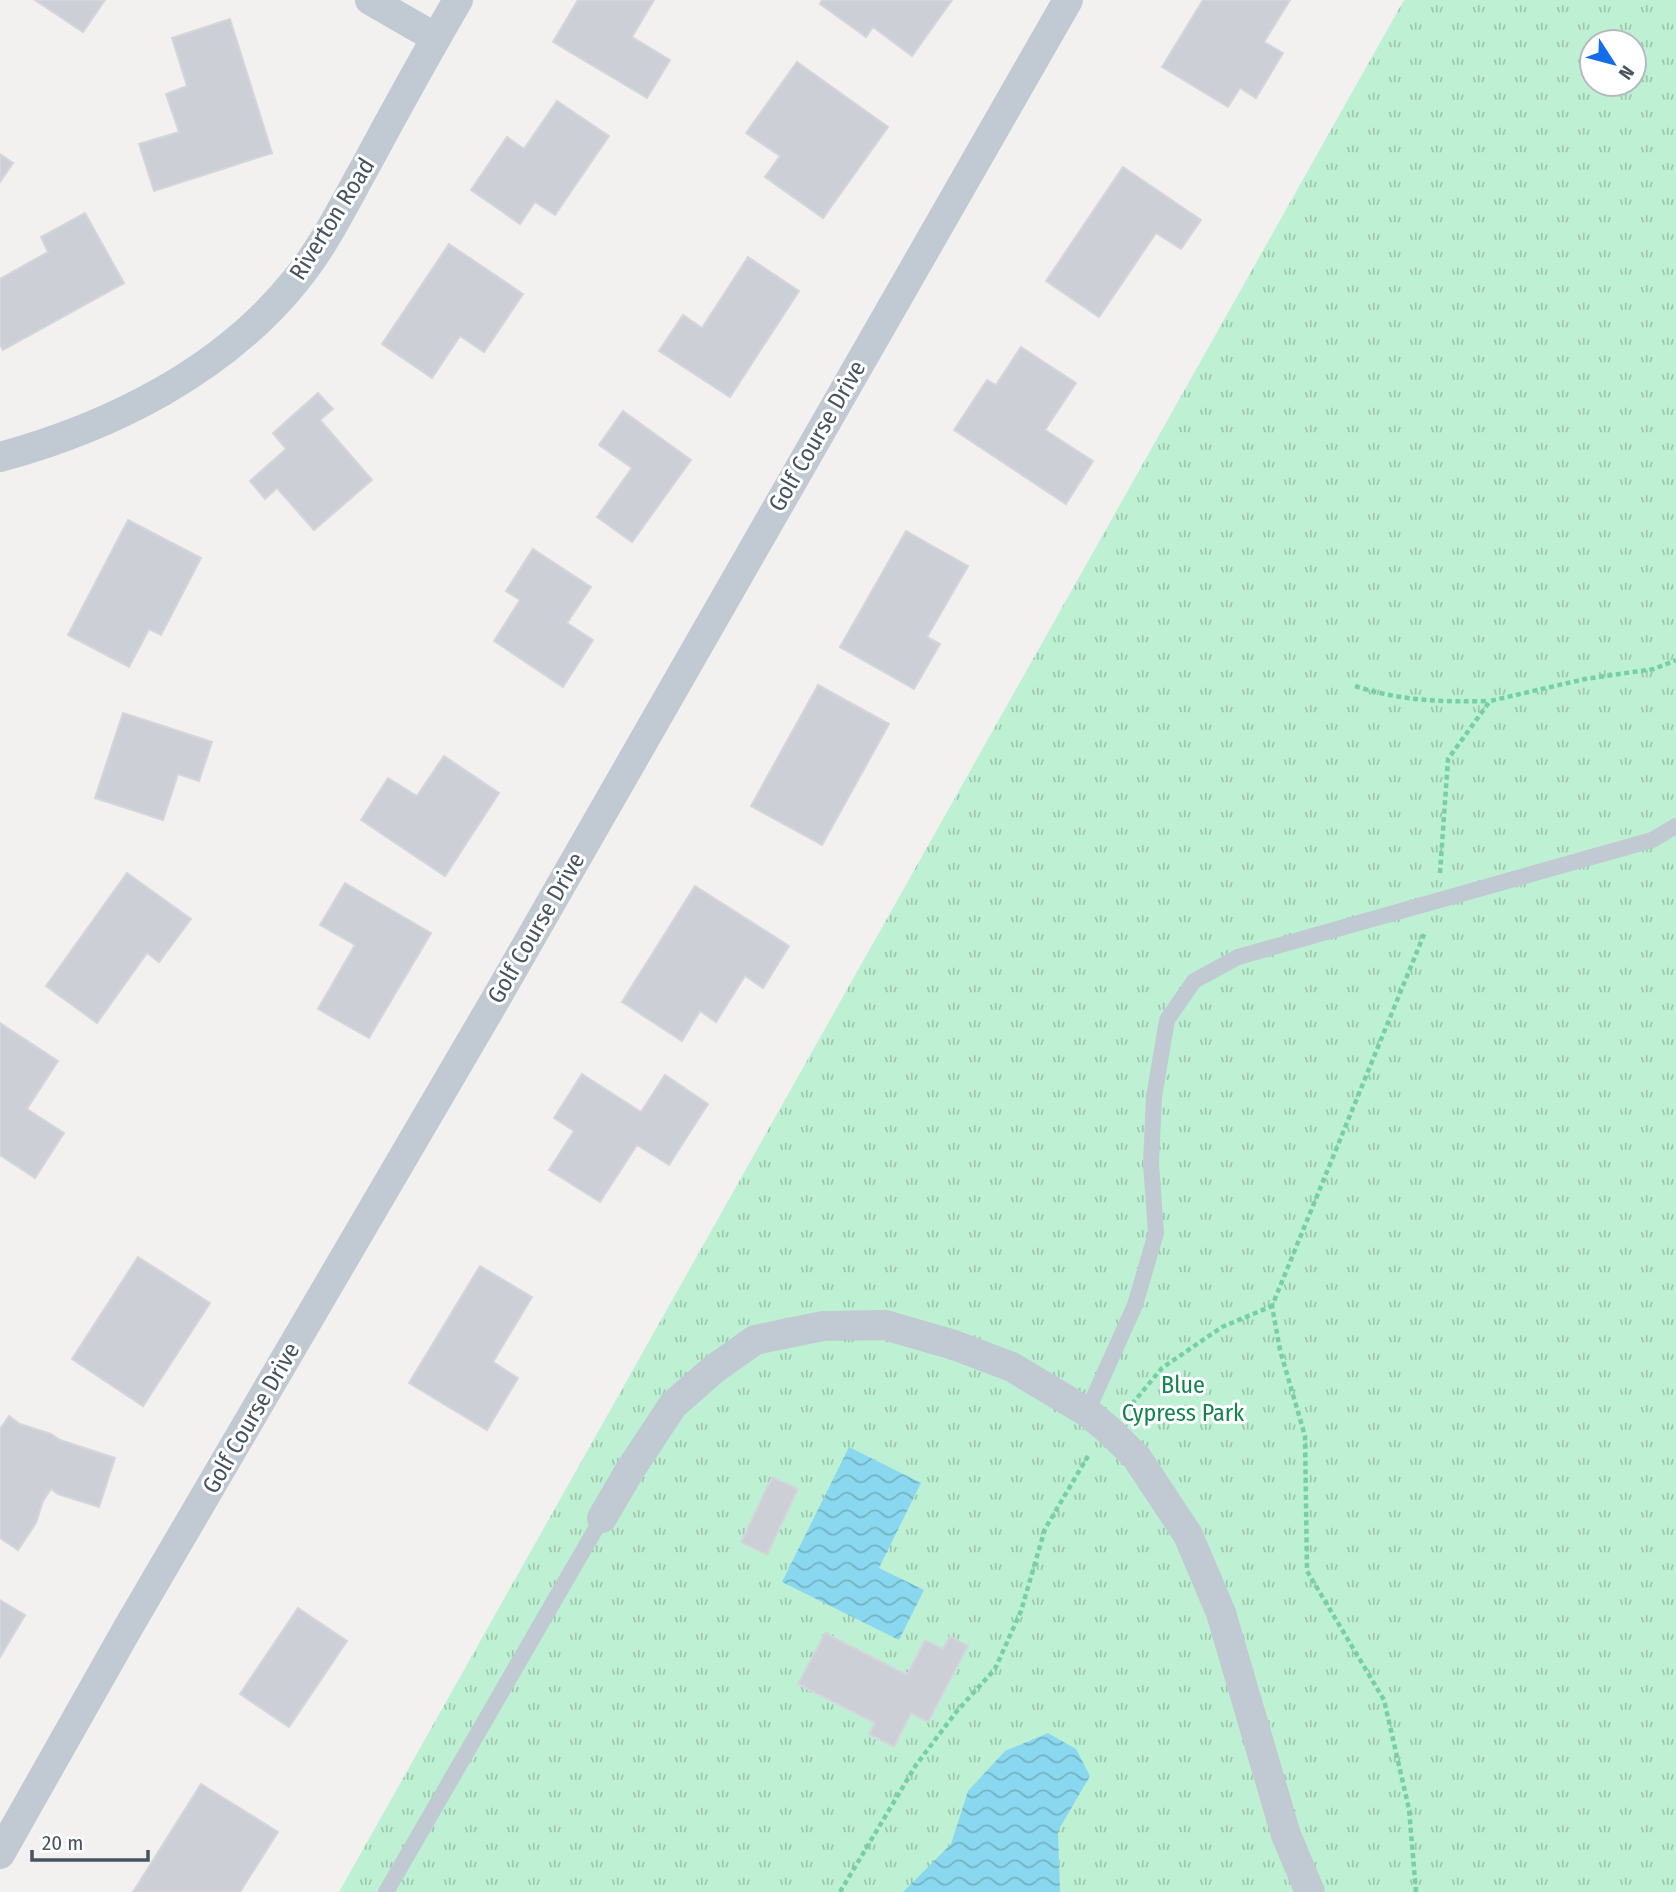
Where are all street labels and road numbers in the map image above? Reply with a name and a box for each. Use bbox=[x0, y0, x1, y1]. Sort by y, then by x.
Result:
street label: Riverton Road bbox=[284, 153, 380, 285]
street label: Golf Course Drive bbox=[763, 356, 871, 516]
street label: Golf Course Drive bbox=[482, 848, 590, 1008]
street label: Golf Course Drive bbox=[197, 1338, 305, 1498]

